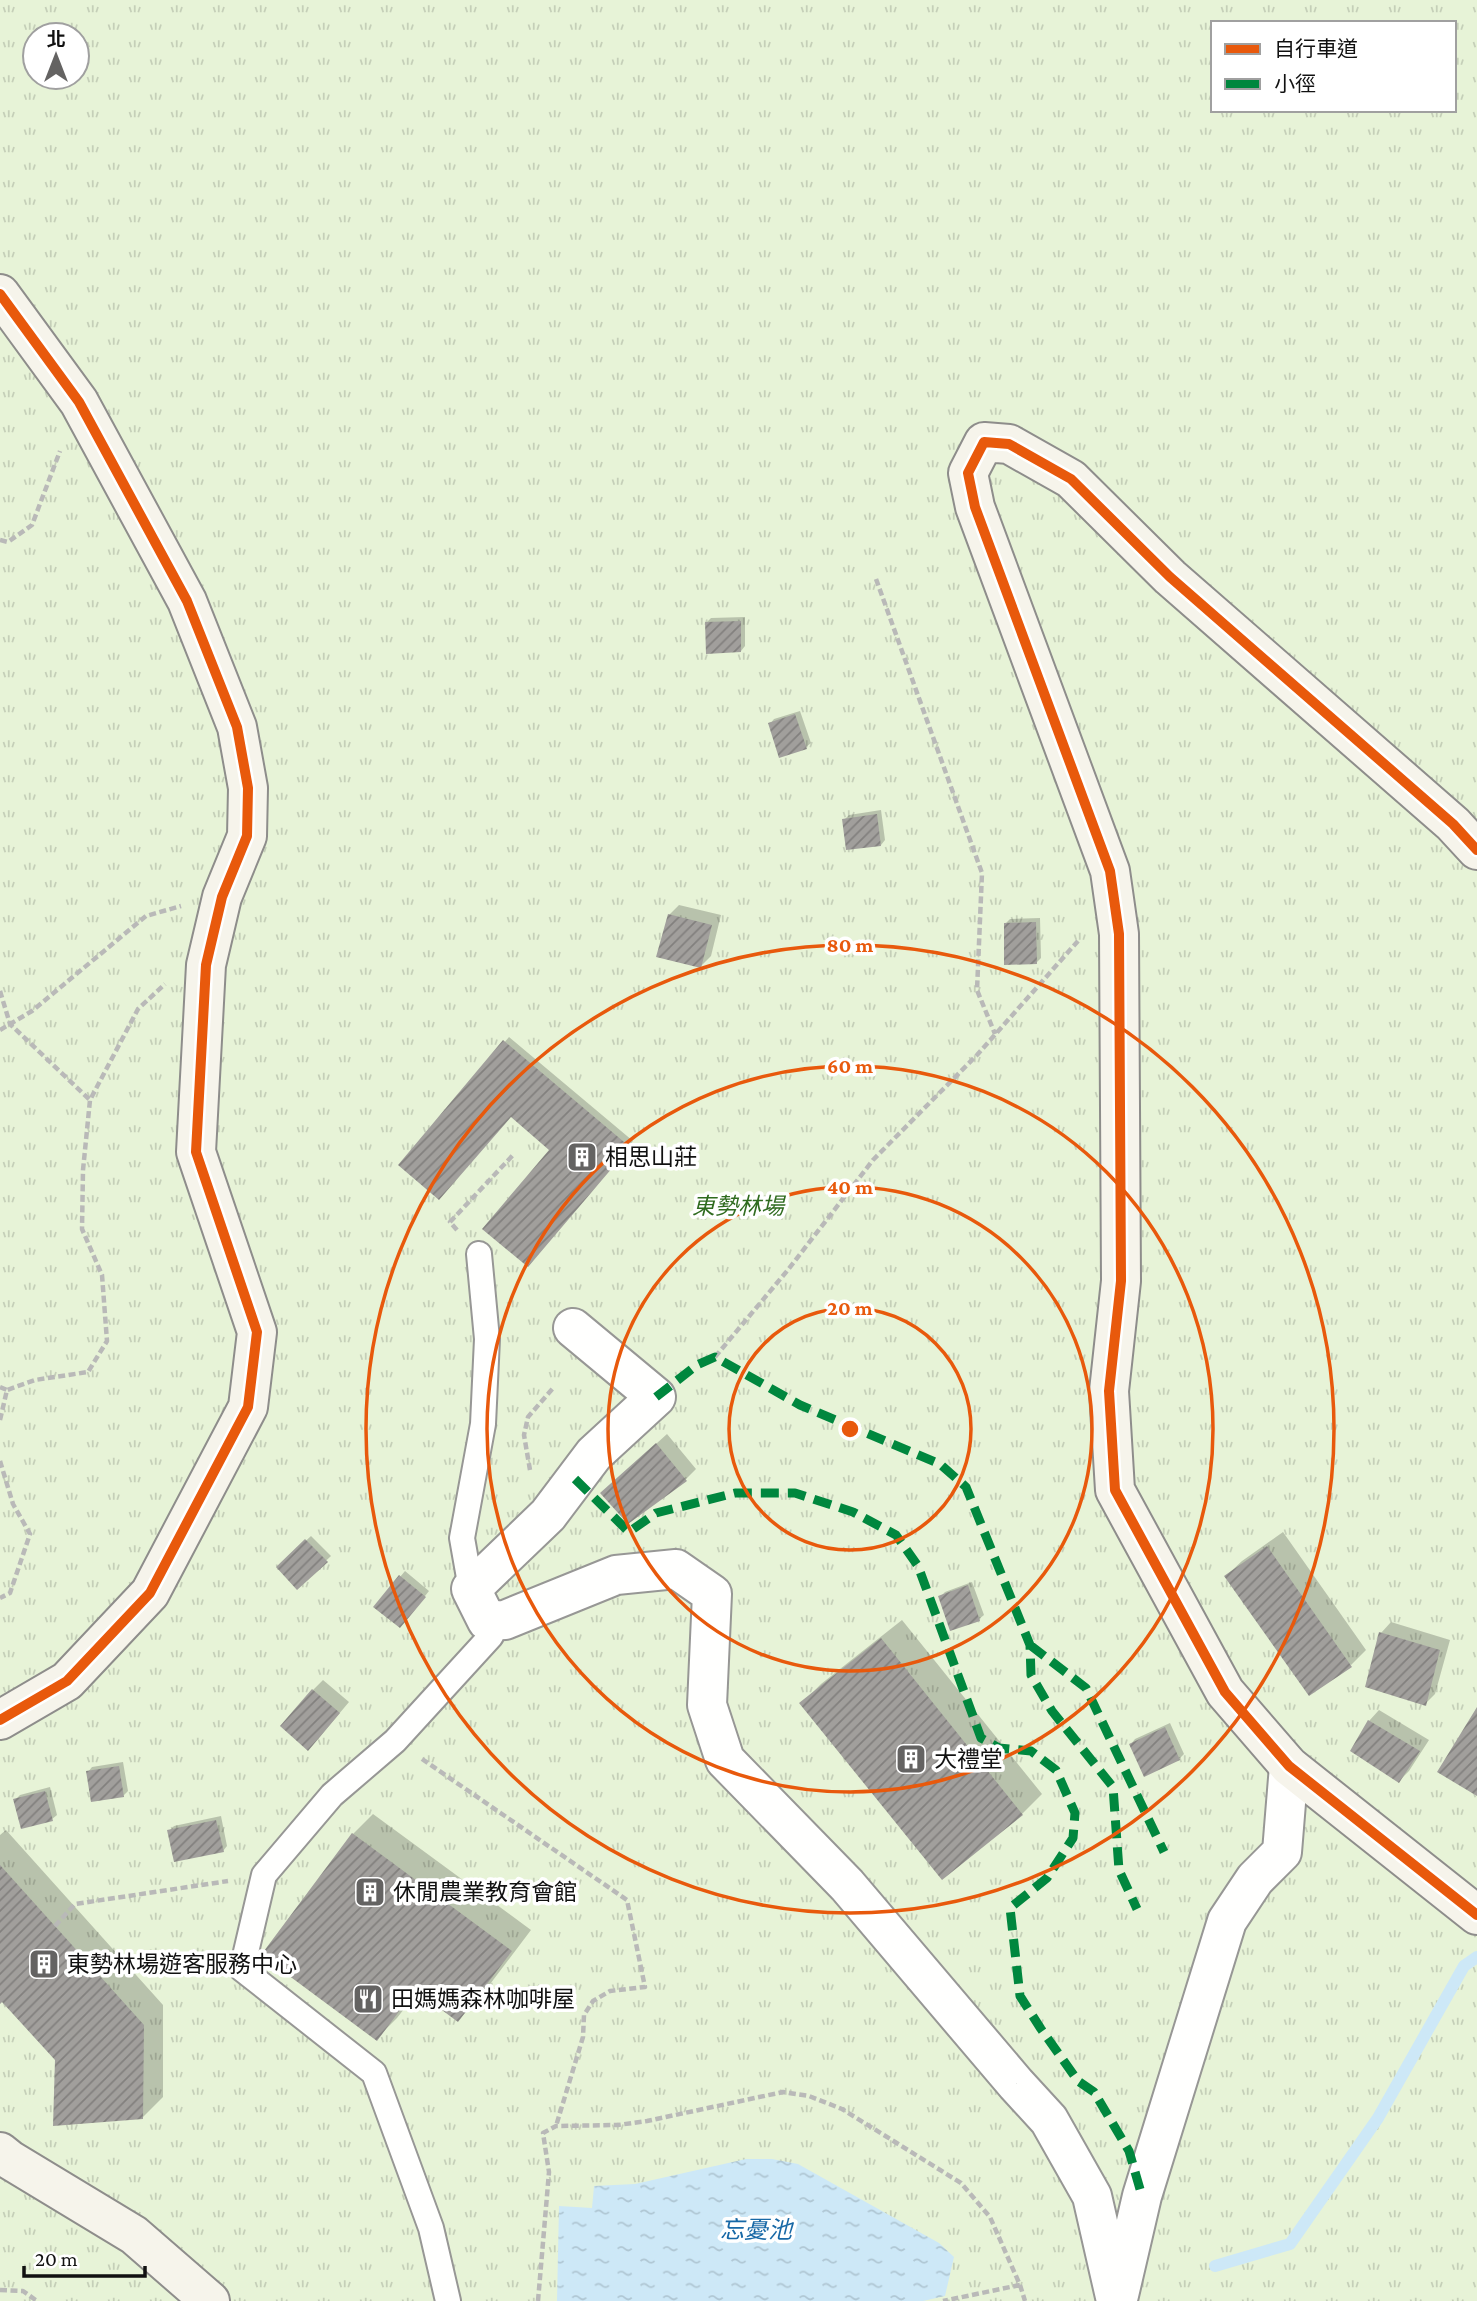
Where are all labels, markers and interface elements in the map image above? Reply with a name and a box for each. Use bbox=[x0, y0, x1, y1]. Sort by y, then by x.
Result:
north arrow bbox=[21, 21, 91, 91]
legend bbox=[1211, 21, 1456, 112]
text: 北 bbox=[46, 29, 66, 50]
text: 自行車道 bbox=[1274, 37, 1358, 61]
text: 小徑 bbox=[1274, 72, 1316, 96]
text: 80 m bbox=[827, 933, 874, 957]
text: 60 m bbox=[827, 1054, 873, 1078]
building icon: 相思山莊 bbox=[565, 1140, 599, 1174]
place label: 相思山莊 bbox=[605, 1144, 697, 1170]
text: 40 m bbox=[827, 1175, 873, 1199]
park label: 東勢林場 bbox=[692, 1193, 787, 1219]
text: 20 m bbox=[827, 1296, 873, 1320]
centre of rings bbox=[838, 1417, 862, 1441]
building icon: 大禮堂 bbox=[894, 1742, 928, 1776]
place label: 大禮堂 bbox=[934, 1746, 1003, 1772]
building icon: 休閒農業教育會館 bbox=[353, 1875, 387, 1909]
place label: 休閒農業教育會館 bbox=[393, 1879, 577, 1905]
building icon: 東勢林場遊客服務中心 bbox=[27, 1947, 61, 1981]
place label: 東勢林場遊客服務中心 bbox=[67, 1951, 297, 1977]
restaurant icon: 田媽媽森林咖啡屋 bbox=[351, 1982, 385, 2016]
place label: 田媽媽森林咖啡屋 bbox=[391, 1986, 575, 2012]
water label: 忘憂池 bbox=[720, 2216, 795, 2243]
scale bar bbox=[24, 2234, 145, 2278]
text: 20 m bbox=[35, 2247, 78, 2271]

